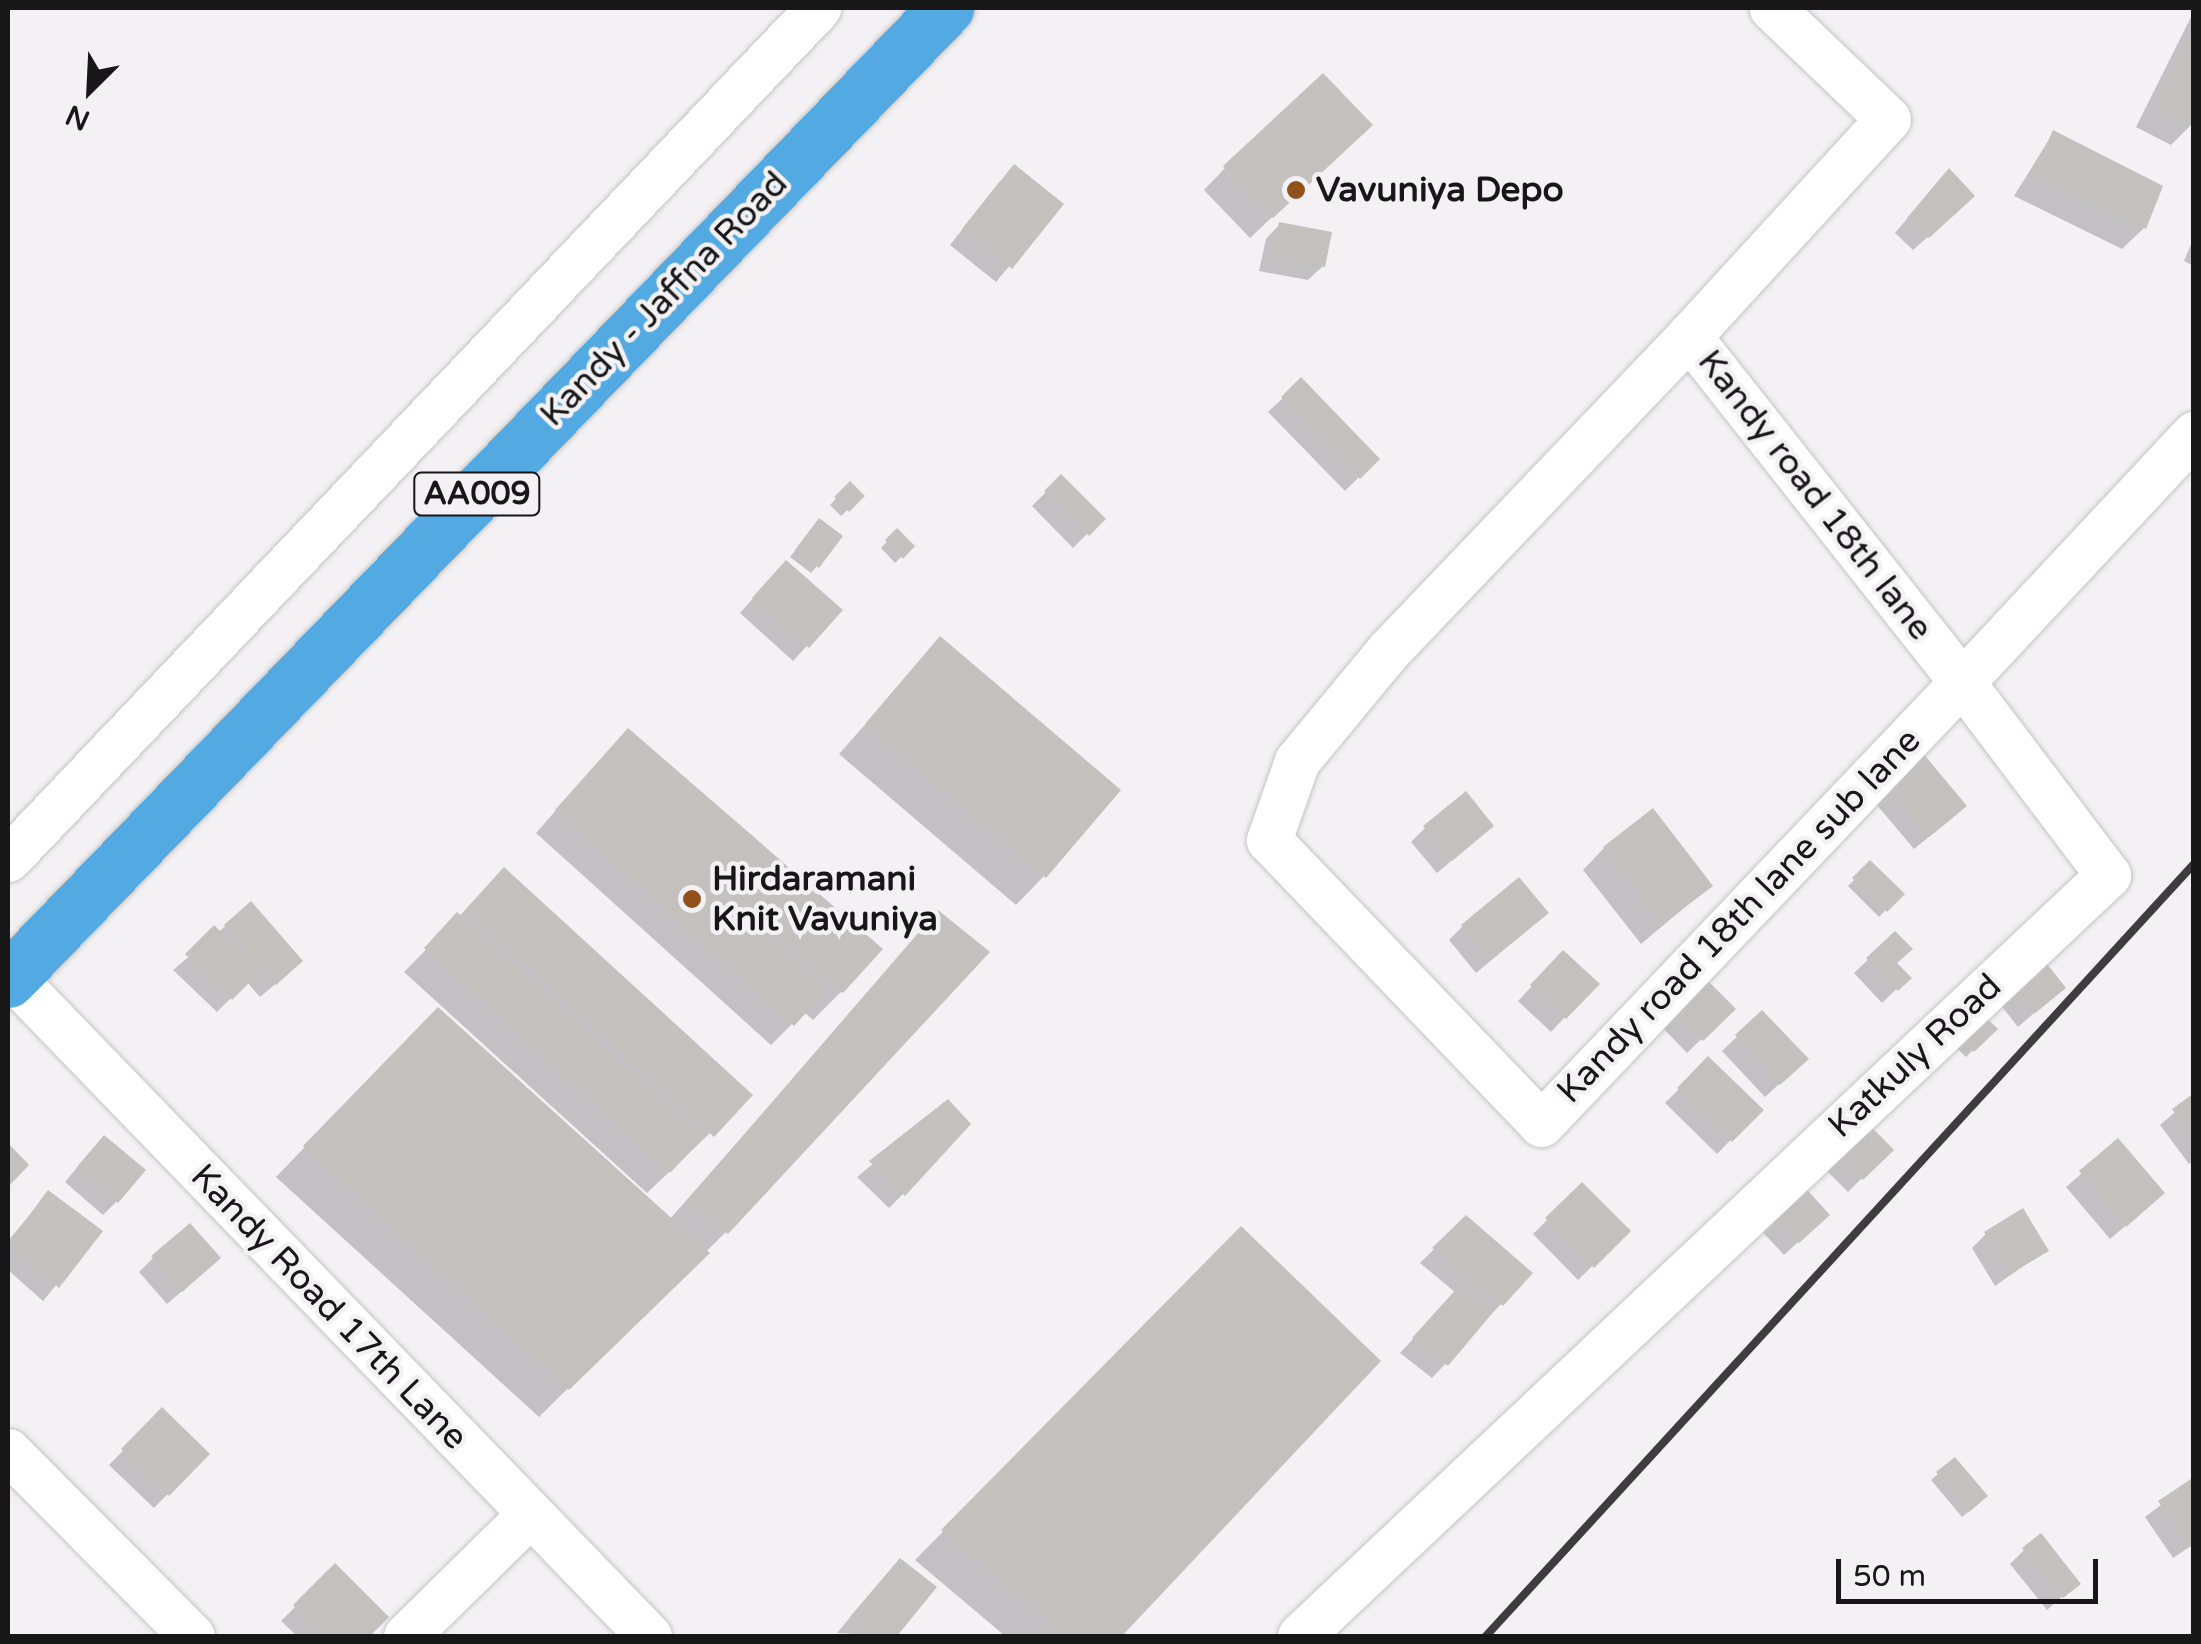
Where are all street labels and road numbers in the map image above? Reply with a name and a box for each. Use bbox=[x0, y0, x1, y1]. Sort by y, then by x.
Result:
street label: Kandy - Jaffna Road bbox=[531, 163, 797, 435]
street label: Kandy road 18th lane bbox=[1689, 342, 1941, 648]
road number: AA009 bbox=[412, 467, 542, 521]
street label: Kandy road 18th lane sub lane bbox=[1549, 720, 1929, 1112]
street label: Katkuly Road bbox=[1820, 965, 2010, 1147]
street label: Kandy Road 17th Lane bbox=[182, 1156, 476, 1458]

